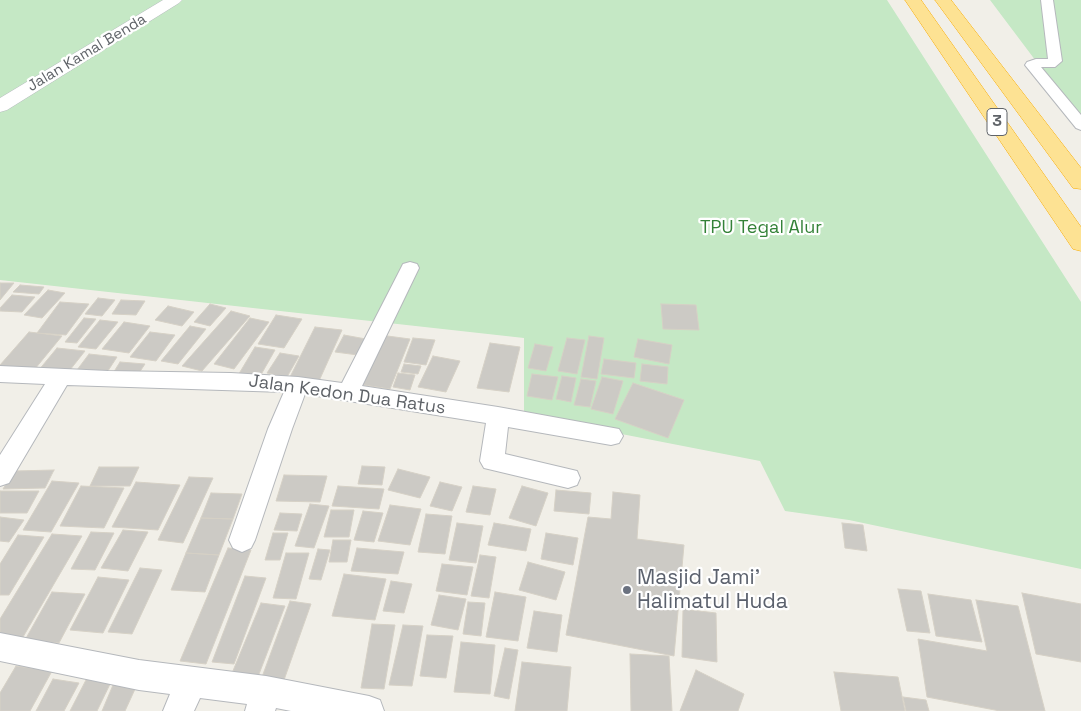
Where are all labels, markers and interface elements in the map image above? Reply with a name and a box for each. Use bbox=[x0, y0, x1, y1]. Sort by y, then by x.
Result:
street label: Jalan Kamal Benda bbox=[24, 10, 150, 96]
road number: 3 bbox=[987, 108, 1007, 136]
park label: TPU Tegal Alur bbox=[700, 217, 822, 239]
street label: Jalan Kedon Dua Ratus bbox=[247, 370, 447, 420]
place label: Masjid Jami' Halimatul Huda bbox=[637, 565, 788, 615]
marker: Masjid Jami' Halimatul Huda bbox=[621, 584, 633, 596]

